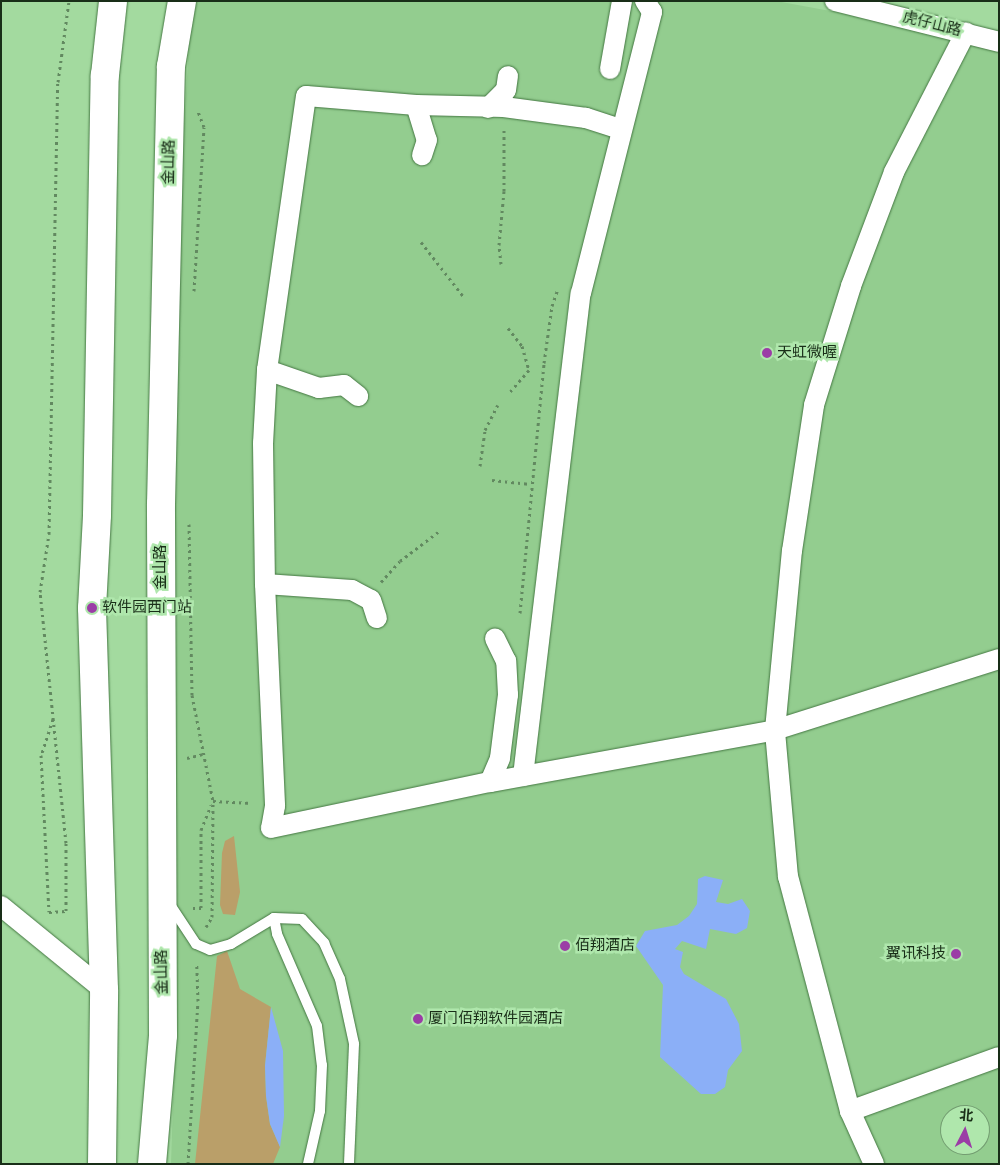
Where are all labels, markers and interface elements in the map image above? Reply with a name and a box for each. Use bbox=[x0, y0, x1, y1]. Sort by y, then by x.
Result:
street label: 虎仔山路 bbox=[901, 8, 963, 40]
street label: 金山路 bbox=[160, 139, 178, 185]
place label: 天虹微喔 bbox=[777, 344, 837, 362]
marker: 天虹微喔 bbox=[761, 347, 773, 359]
street label: 金山路 bbox=[152, 545, 170, 589]
place label: 软件园西门站 bbox=[102, 599, 192, 617]
marker: 软件园西门站 bbox=[86, 602, 98, 614]
place label: 佰翔酒店 bbox=[575, 937, 635, 955]
marker: 佰翔酒店 bbox=[559, 940, 571, 952]
place label: 翼讯科技 bbox=[886, 945, 946, 963]
marker: 翼讯科技 bbox=[950, 948, 962, 960]
street label: 金山路 bbox=[153, 949, 171, 995]
place label: 厦门佰翔软件园酒店 bbox=[428, 1010, 563, 1028]
marker: 厦门佰翔软件园酒店 bbox=[412, 1013, 424, 1025]
north arrow bbox=[940, 1105, 990, 1155]
text: 北 bbox=[959, 1106, 974, 1125]

